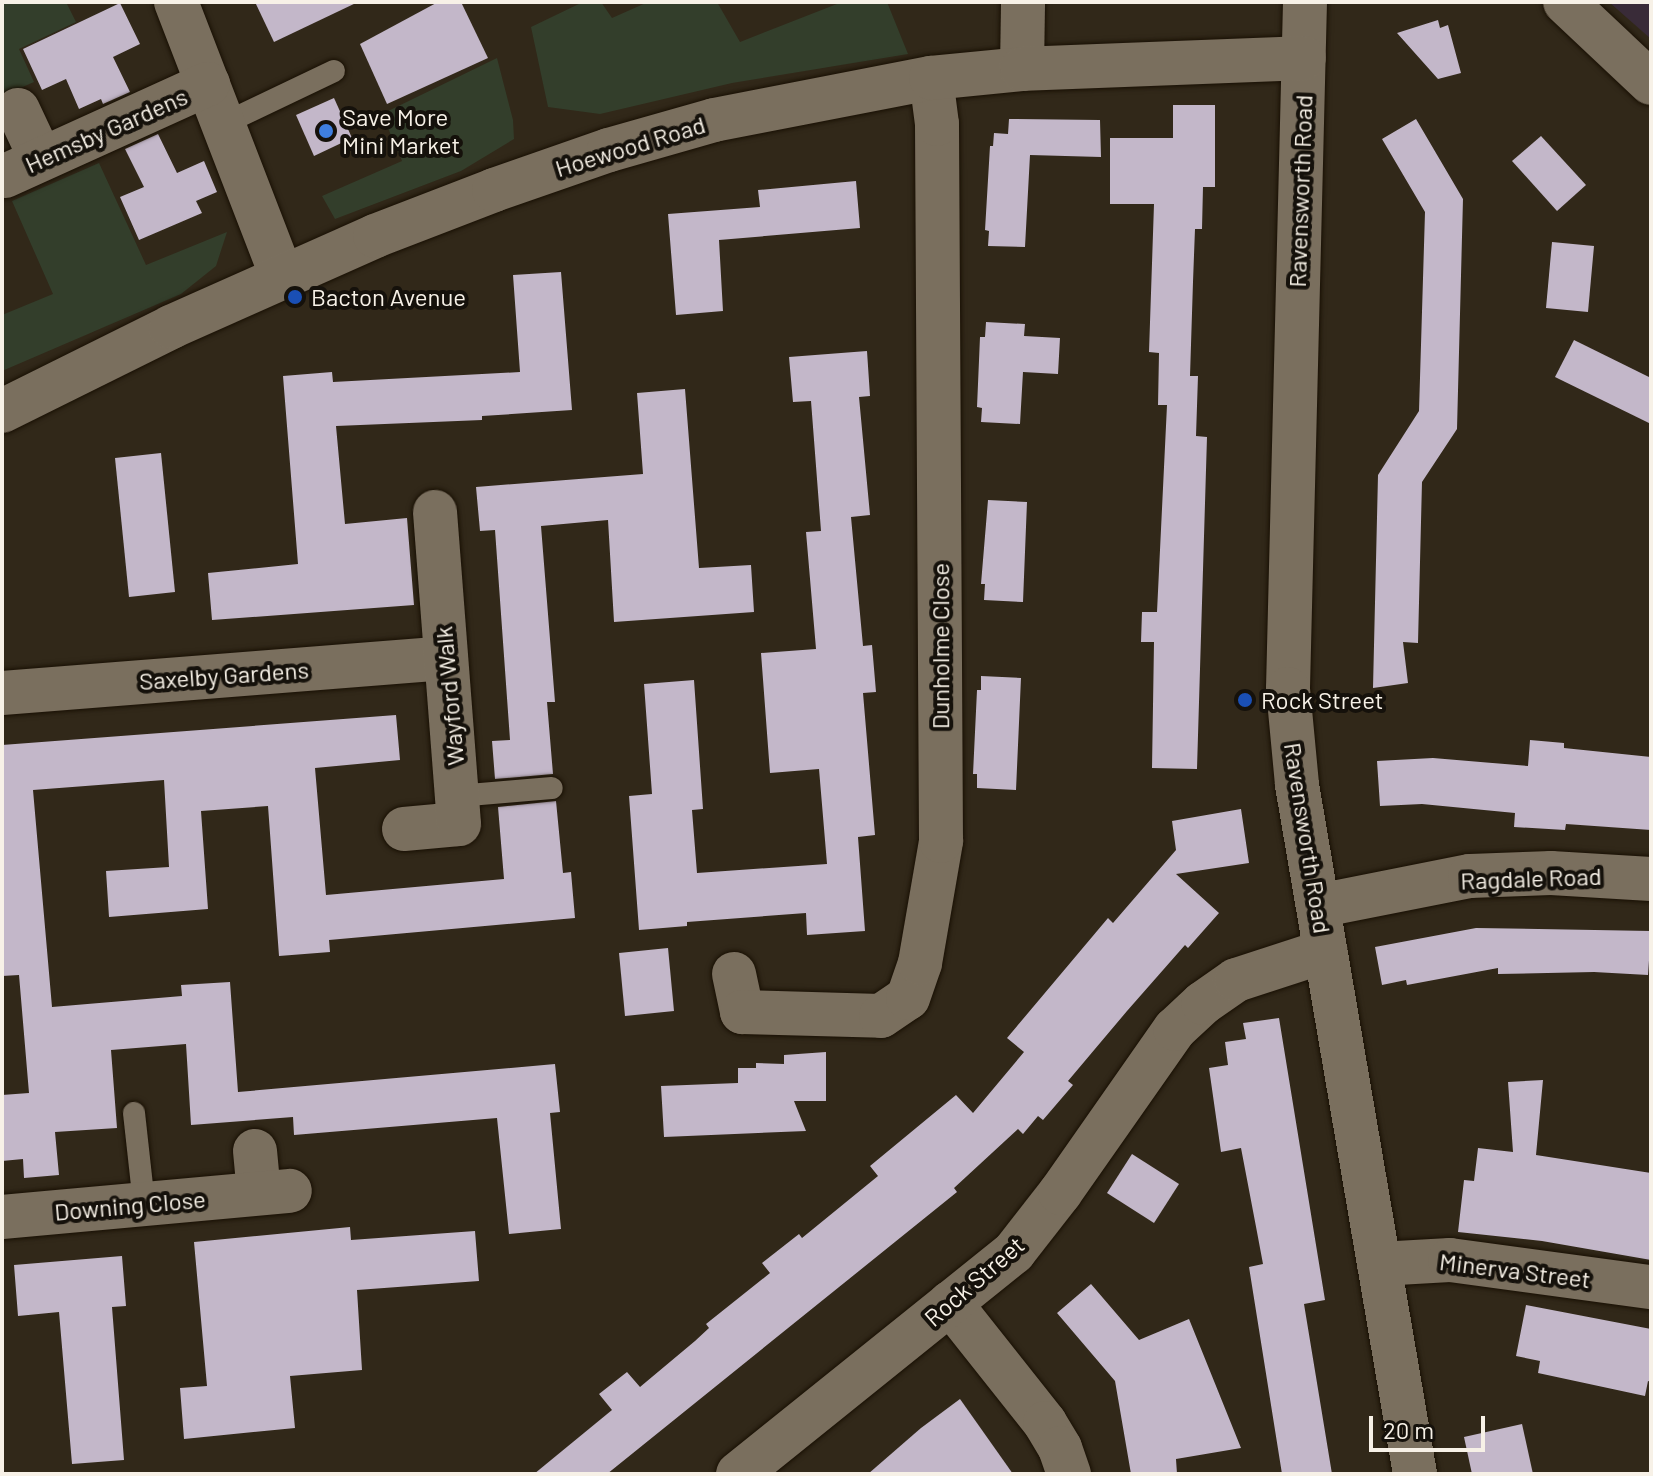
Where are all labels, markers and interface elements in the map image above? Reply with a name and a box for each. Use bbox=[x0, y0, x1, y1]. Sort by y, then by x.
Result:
street label: Hemsby Gardens bbox=[20, 81, 192, 179]
street label: Ravensworth Road bbox=[1282, 94, 1318, 288]
place label: Save More Mini Market bbox=[342, 103, 460, 159]
street label: Hoewood Road bbox=[552, 110, 708, 182]
marker: Save More Mini Market bbox=[317, 122, 335, 140]
place label: Bacton Avenue bbox=[311, 283, 466, 311]
marker: Bacton Avenue bbox=[286, 288, 304, 306]
street label: Dunholme Close bbox=[926, 563, 954, 729]
street label: Wayford Walk bbox=[429, 625, 469, 767]
street label: Saxelby Gardens bbox=[138, 655, 310, 695]
place label: Rock Street bbox=[1261, 686, 1384, 714]
marker: Rock Street bbox=[1236, 691, 1254, 709]
street label: Ravensworth Road bbox=[1279, 740, 1337, 936]
street label: Ragdale Road bbox=[1460, 861, 1602, 895]
street label: Downing Close bbox=[53, 1184, 207, 1226]
street label: Rock Street bbox=[918, 1230, 1030, 1332]
street label: Minerva Street bbox=[1438, 1246, 1592, 1294]
scale bar bbox=[1373, 1400, 1489, 1450]
text: 20 m bbox=[1383, 1415, 1434, 1444]

